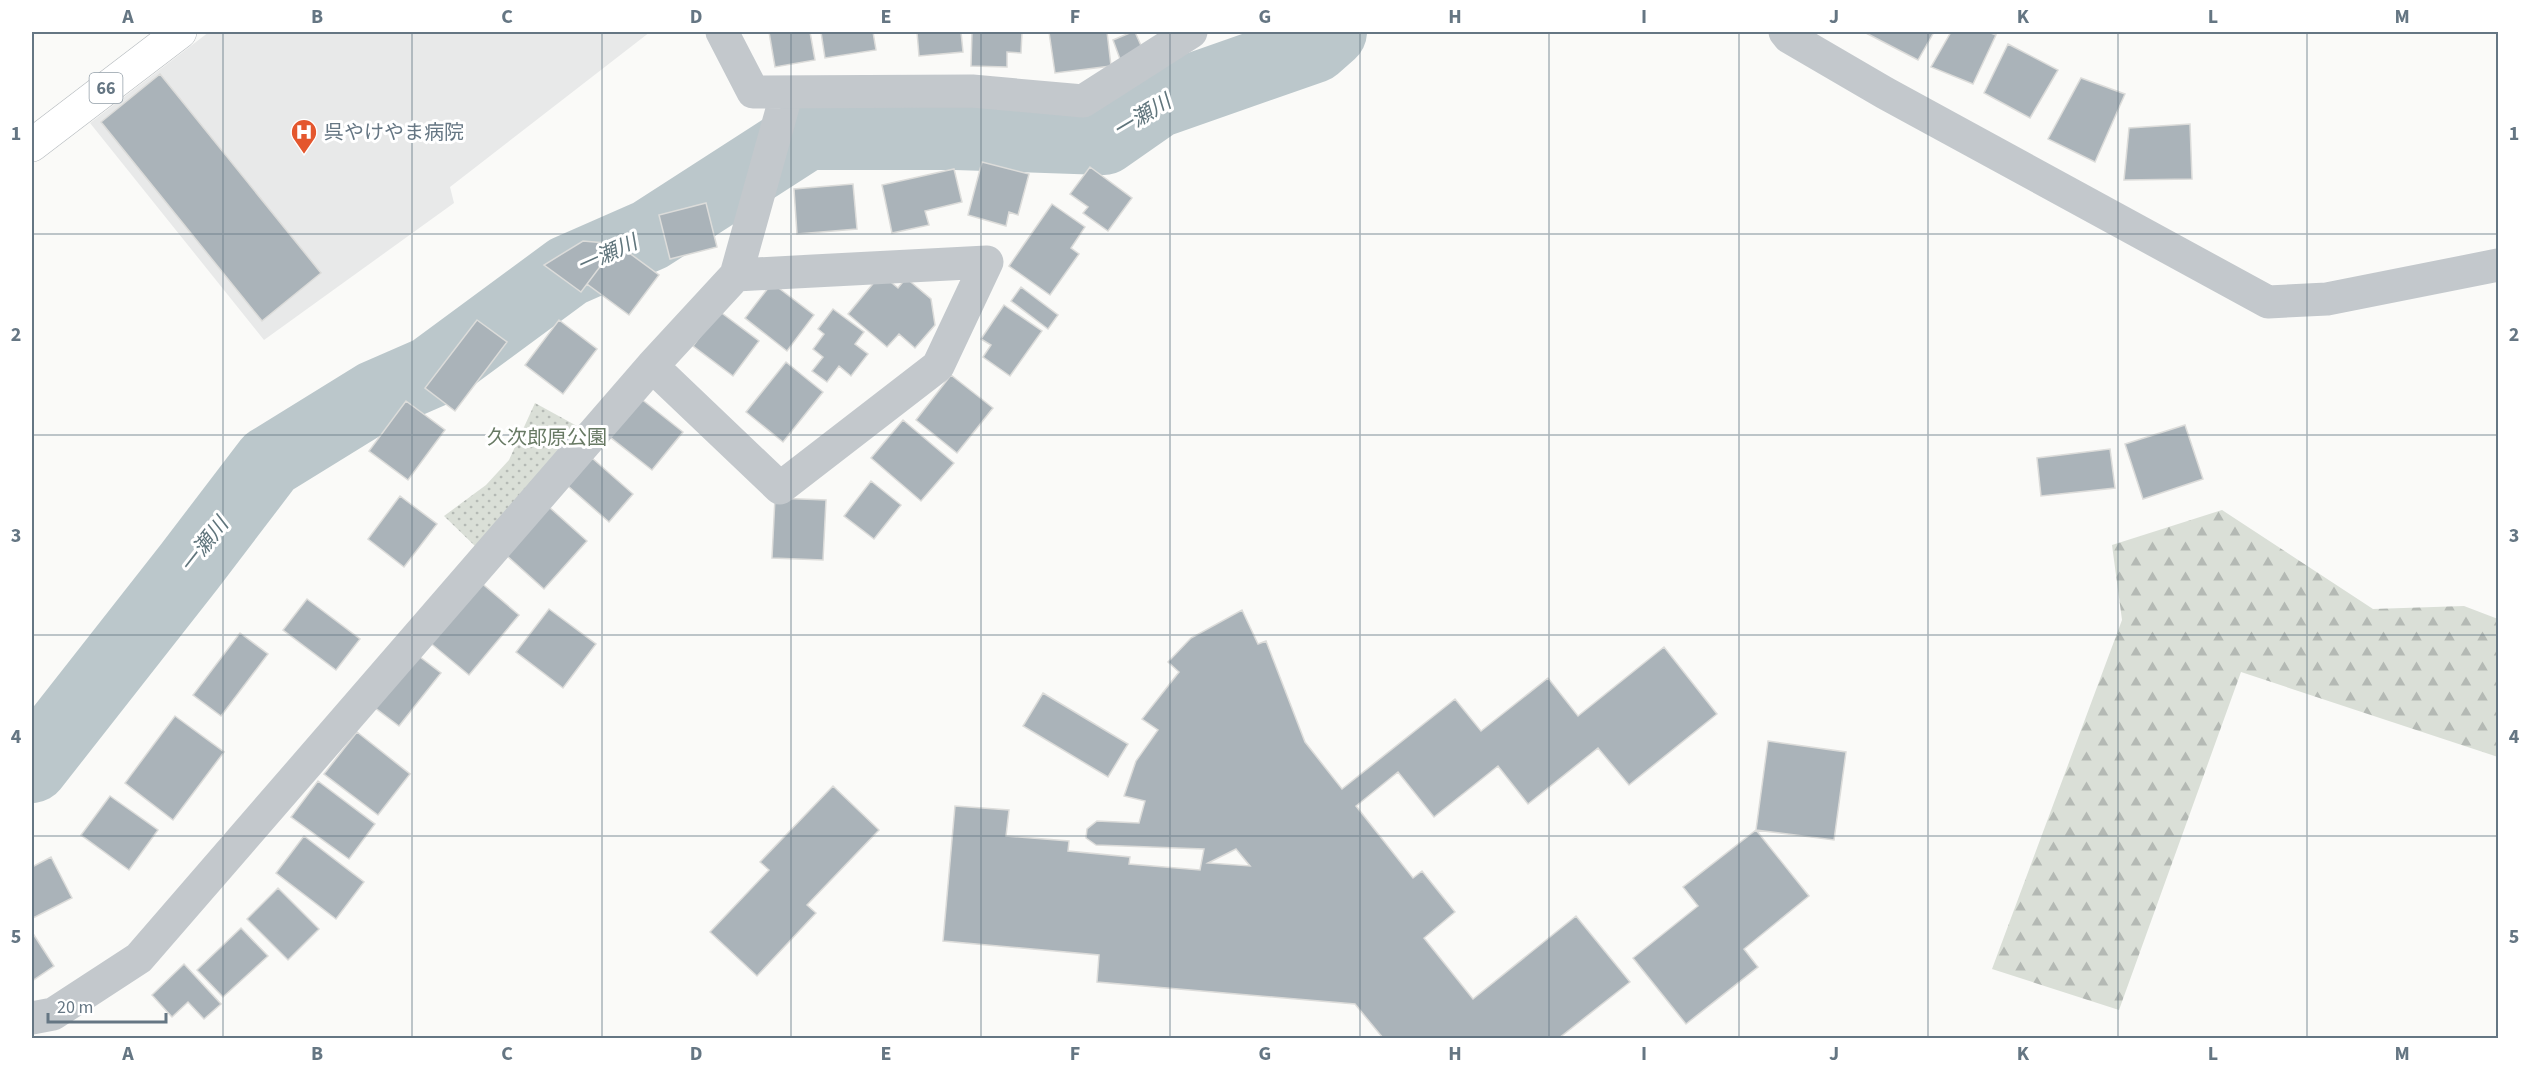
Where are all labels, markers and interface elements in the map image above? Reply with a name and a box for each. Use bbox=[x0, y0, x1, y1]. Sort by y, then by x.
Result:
text: A bbox=[121, 3, 134, 31]
text: B bbox=[311, 3, 323, 31]
text: C bbox=[501, 3, 513, 31]
text: D bbox=[690, 3, 702, 31]
text: E bbox=[881, 3, 891, 31]
text: F bbox=[1070, 3, 1080, 31]
text: G bbox=[1259, 3, 1271, 31]
text: H bbox=[1448, 3, 1462, 31]
text: I bbox=[1641, 3, 1647, 31]
text: J bbox=[1829, 3, 1839, 31]
text: K bbox=[2017, 3, 2030, 31]
text: L bbox=[2208, 3, 2218, 31]
text: M bbox=[2394, 3, 2410, 31]
road number: 66 bbox=[90, 73, 122, 103]
water label: 一瀬川 bbox=[1107, 86, 1178, 145]
hospital icon: 呉やけやま病院 bbox=[289, 117, 319, 155]
place label: 呉やけやま病院 bbox=[324, 119, 464, 147]
text: 1 bbox=[11, 120, 21, 148]
text: 1 bbox=[2509, 120, 2519, 148]
water label: 一瀬川 bbox=[572, 227, 644, 281]
text: 2 bbox=[11, 321, 21, 349]
text: 2 bbox=[2509, 321, 2519, 349]
park label: 久次郎原公園 bbox=[487, 424, 607, 452]
water label: 一瀬川 bbox=[173, 509, 236, 579]
text: 3 bbox=[11, 522, 21, 550]
text: 3 bbox=[2509, 522, 2519, 550]
text: 4 bbox=[11, 723, 22, 751]
text: 4 bbox=[2509, 723, 2520, 751]
text: 5 bbox=[11, 923, 21, 951]
text: 5 bbox=[2509, 923, 2519, 951]
scale bar bbox=[48, 986, 166, 1024]
text: 20 m bbox=[57, 995, 93, 1020]
text: A bbox=[121, 1040, 134, 1068]
text: B bbox=[311, 1040, 323, 1068]
text: C bbox=[501, 1040, 513, 1068]
text: D bbox=[690, 1040, 702, 1068]
text: E bbox=[881, 1040, 891, 1068]
text: F bbox=[1070, 1040, 1080, 1068]
text: G bbox=[1259, 1040, 1271, 1068]
text: H bbox=[1448, 1040, 1462, 1068]
text: I bbox=[1641, 1040, 1647, 1068]
text: J bbox=[1829, 1040, 1839, 1068]
text: K bbox=[2017, 1040, 2030, 1068]
text: L bbox=[2208, 1040, 2218, 1068]
text: M bbox=[2394, 1040, 2410, 1068]

